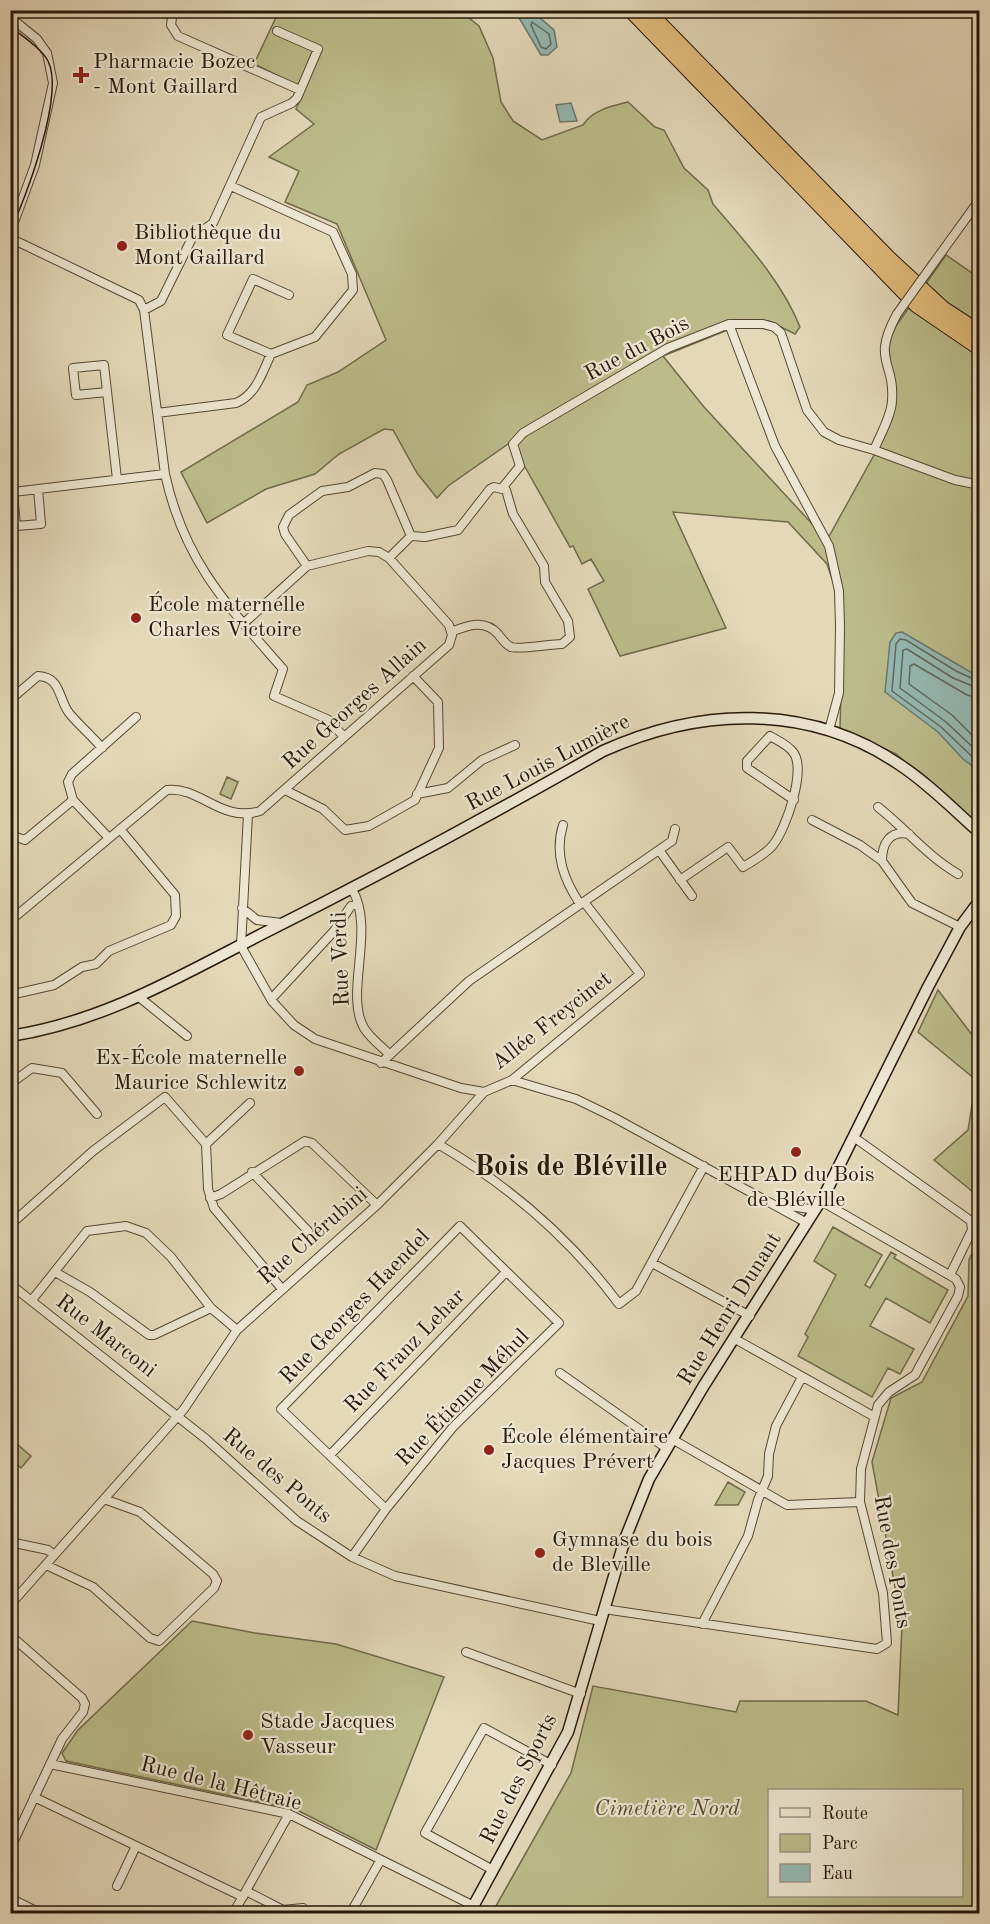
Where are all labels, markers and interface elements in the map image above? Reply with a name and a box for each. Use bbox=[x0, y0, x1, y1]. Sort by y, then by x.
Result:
place label: Pharmacie Bozec - Mont Gaillard bbox=[93, 51, 255, 98]
marker: Pharmacie Bozec - Mont Gaillard bbox=[74, 68, 88, 82]
place label: Bibliothèque du Mont Gaillard bbox=[134, 222, 282, 269]
marker: Bibliothèque du Mont Gaillard bbox=[115, 239, 129, 253]
street label: Rue du Bois bbox=[581, 312, 693, 386]
place label: École maternelle Charles Victoire bbox=[148, 591, 305, 641]
marker: École maternelle Charles Victoire bbox=[129, 611, 143, 625]
street label: Rue Georges Allain bbox=[279, 634, 431, 774]
street label: Rue Louis Lumière bbox=[462, 711, 634, 815]
street label: Rue Verdi bbox=[328, 911, 354, 1007]
street label: Allée Freycinet bbox=[488, 968, 616, 1074]
place label: Ex-École maternelle Maurice Schlewitz bbox=[95, 1044, 287, 1094]
marker: Ex-École maternelle Maurice Schlewitz bbox=[292, 1064, 306, 1078]
marker: EHPAD du Bois de Bléville bbox=[789, 1145, 803, 1159]
district label: Bois de Bléville bbox=[474, 1154, 668, 1182]
place label: EHPAD du Bois de Bléville bbox=[718, 1164, 875, 1211]
street label: Rue Chérubini bbox=[254, 1183, 372, 1289]
street label: Rue Georges Haendel bbox=[276, 1226, 434, 1388]
street label: Rue Henri Dunant bbox=[674, 1229, 786, 1389]
street label: Rue Franz Lehar bbox=[340, 1285, 470, 1417]
street label: Rue Marconi bbox=[52, 1290, 160, 1382]
street label: Rue Étienne Méhul bbox=[390, 1323, 534, 1471]
place label: École élémentaire Jacques Prévert bbox=[501, 1423, 668, 1473]
street label: Rue des Ponts bbox=[218, 1424, 336, 1528]
marker: École élémentaire Jacques Prévert bbox=[482, 1443, 496, 1457]
street label: Rue des Ponts bbox=[869, 1494, 915, 1630]
place label: Gymnase du bois de Bleville bbox=[552, 1529, 713, 1576]
marker: Gymnase du bois de Bleville bbox=[533, 1546, 547, 1560]
street label: Rue des Sports bbox=[477, 1710, 561, 1848]
place label: Stade Jacques Vasseur bbox=[260, 1711, 395, 1758]
marker: Stade Jacques Vasseur bbox=[241, 1728, 255, 1742]
street label: Rue de la Hêtraie bbox=[138, 1753, 304, 1815]
legend bbox=[768, 1789, 963, 1897]
park label: Cimetière Nord bbox=[594, 1798, 740, 1820]
text: Route bbox=[822, 1805, 868, 1823]
text: Parc bbox=[822, 1835, 858, 1853]
text: Eau bbox=[822, 1865, 853, 1883]

